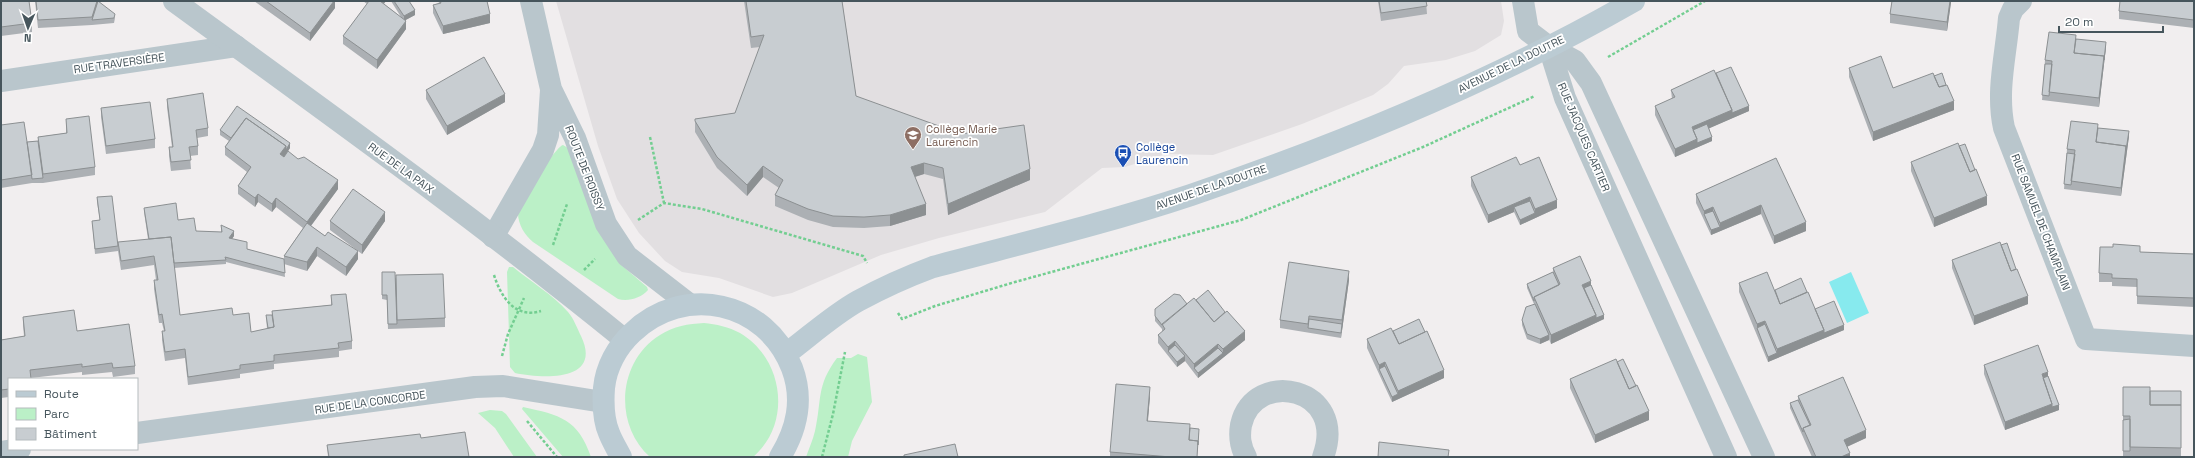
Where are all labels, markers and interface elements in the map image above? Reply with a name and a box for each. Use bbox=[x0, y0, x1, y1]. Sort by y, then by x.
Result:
north arrow bbox=[8, 8, 48, 48]
scale bar bbox=[2059, 8, 2163, 34]
text: 20 m bbox=[2065, 14, 2093, 30]
text: N bbox=[24, 31, 32, 45]
street label: AVENUE DE LA DOUTRE bbox=[1456, 32, 1566, 96]
street label: RUE TRAVERSIÈRE bbox=[73, 50, 165, 76]
street label: RUE JACQUES CARTIER bbox=[1555, 80, 1613, 194]
place label: Collège Marie Laurencin bbox=[926, 122, 997, 149]
street label: ROUTE DE ROISSY bbox=[562, 123, 608, 213]
school or university icon: Collège Marie Laurencin bbox=[903, 125, 923, 150]
street label: RUE DE LA PAIX bbox=[365, 139, 437, 197]
place label: Collège Laurencin bbox=[1136, 140, 1188, 167]
bus stop icon: Collège Laurencin bbox=[1113, 143, 1133, 168]
street label: RUE SAMUEL DE CHAMPLAIN bbox=[2008, 152, 2074, 292]
street label: AVENUE DE LA DOUTRE bbox=[1154, 161, 1268, 213]
legend bbox=[8, 378, 138, 450]
text: Route bbox=[44, 386, 79, 402]
street label: RUE DE LA CONCORDE bbox=[314, 387, 426, 417]
text: Parc bbox=[44, 406, 69, 422]
text: Bâtiment bbox=[44, 426, 97, 442]

